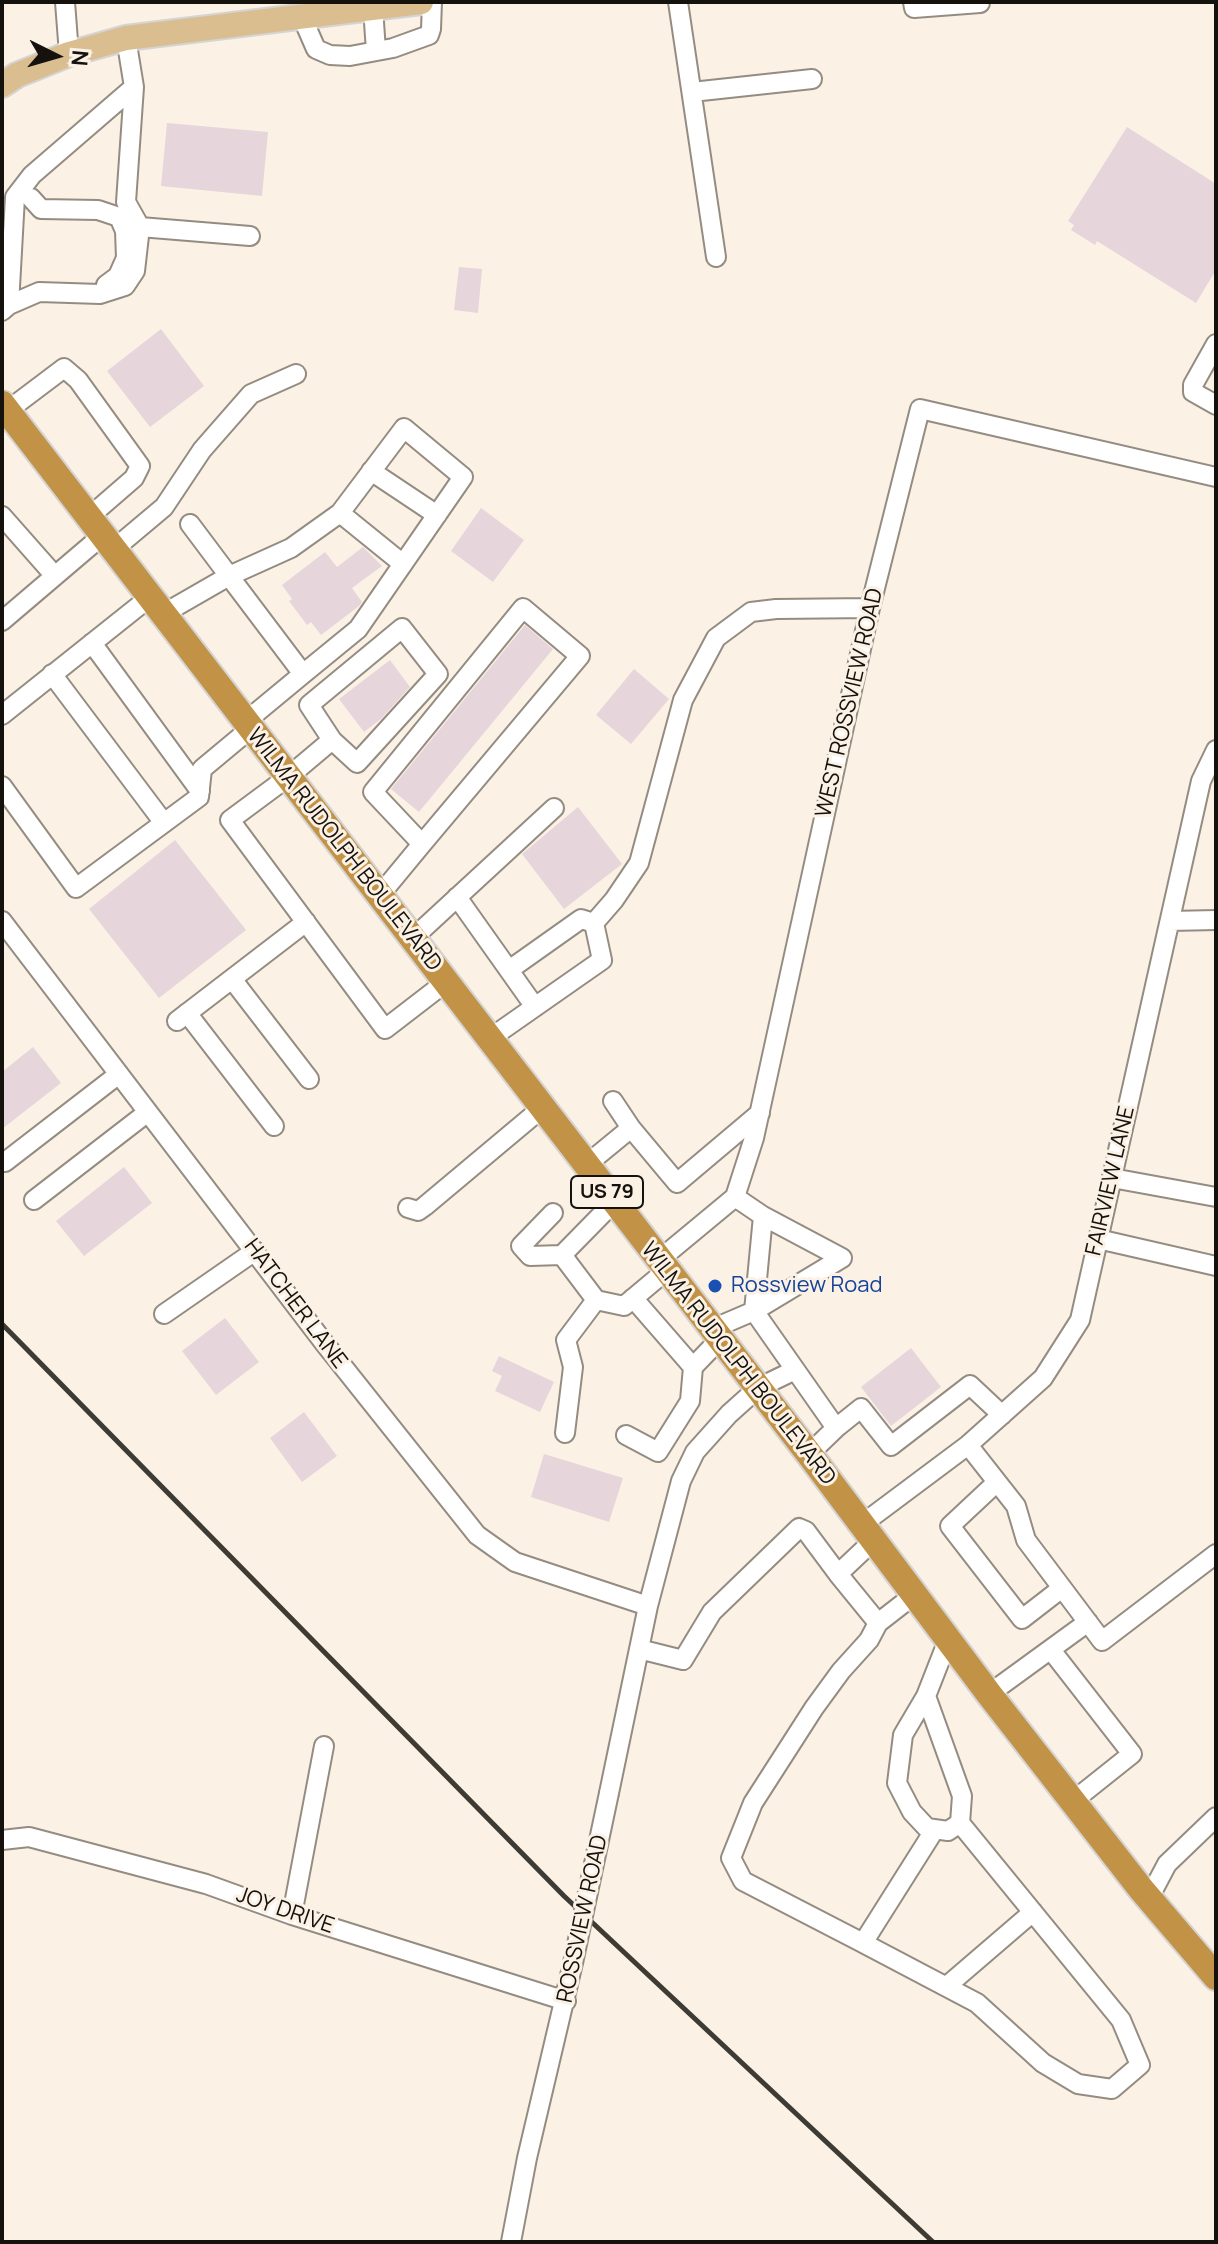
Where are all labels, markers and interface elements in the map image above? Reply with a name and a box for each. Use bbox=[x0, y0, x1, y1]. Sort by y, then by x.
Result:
north arrow bbox=[16, 16, 96, 96]
text: N bbox=[64, 49, 96, 67]
street label: WEST ROSSVIEW ROAD bbox=[811, 586, 889, 820]
street label: WILMA RUDOLPH BOULEVARD bbox=[241, 723, 447, 977]
street label: FAIRVIEW LANE bbox=[1081, 1104, 1141, 1258]
road number: US 79 bbox=[571, 1176, 643, 1208]
street label: HATCHER LANE bbox=[238, 1234, 352, 1374]
street label: WILMA RUDOLPH BOULEVARD bbox=[635, 1237, 841, 1491]
place label: Rossview Road bbox=[731, 1273, 883, 1299]
marker: Rossview Road bbox=[706, 1277, 724, 1295]
street label: ROSSVIEW ROAD bbox=[552, 1833, 614, 2005]
street label: JOY DRIVE bbox=[233, 1882, 337, 1940]

